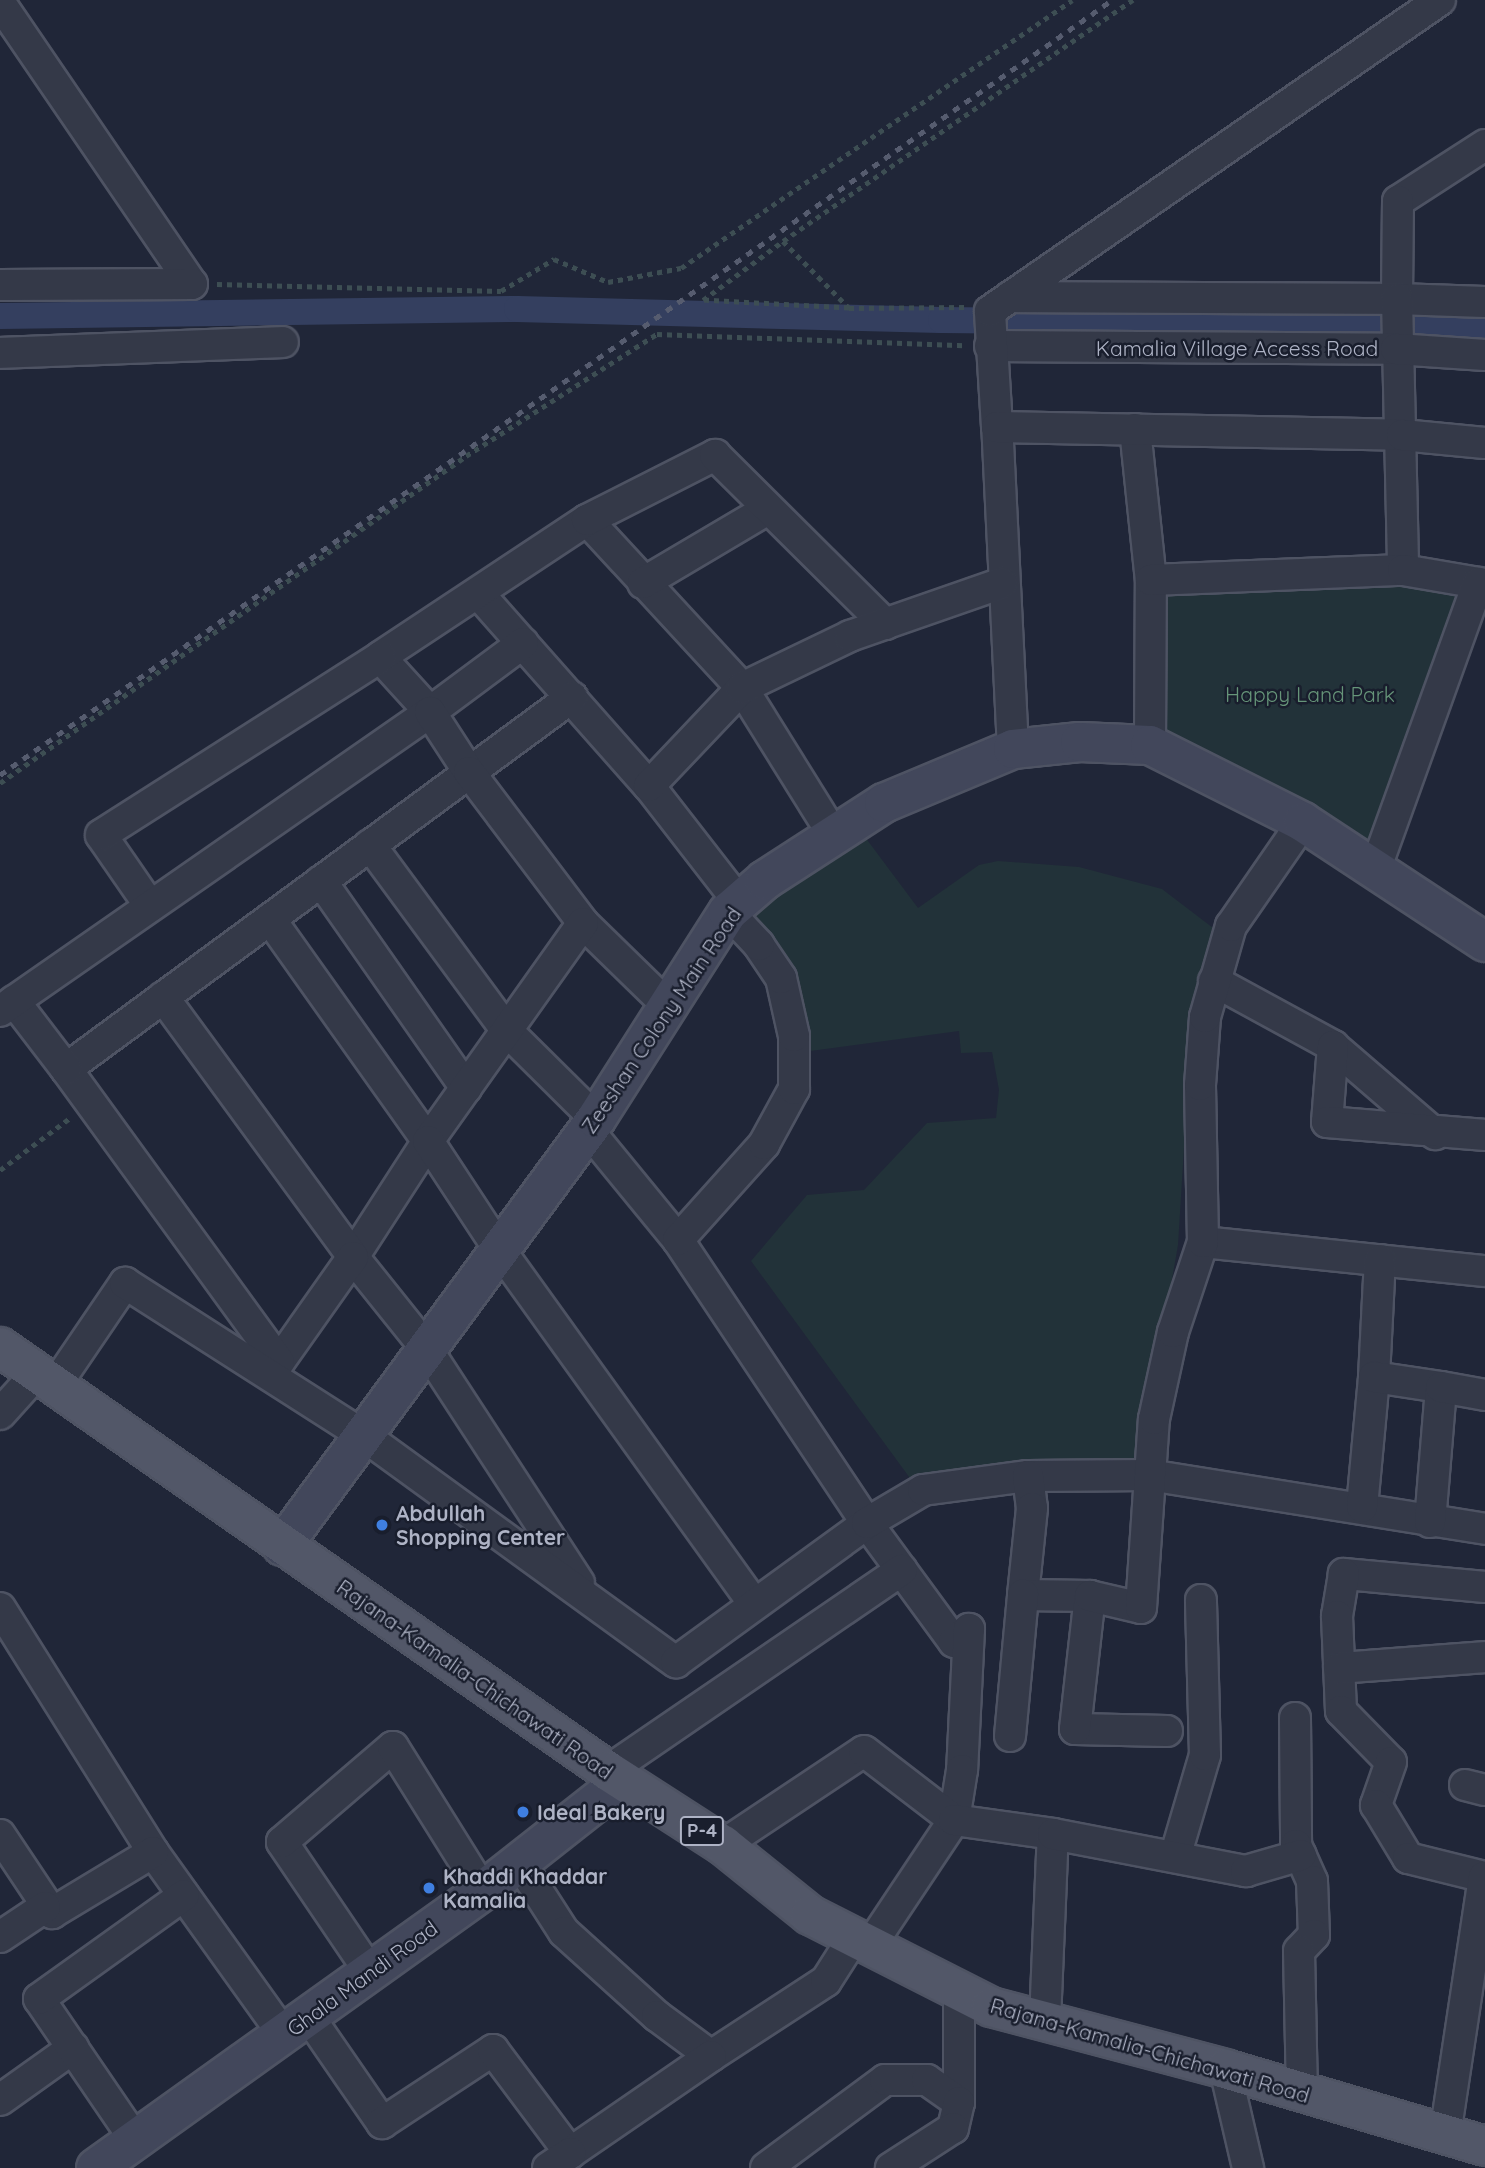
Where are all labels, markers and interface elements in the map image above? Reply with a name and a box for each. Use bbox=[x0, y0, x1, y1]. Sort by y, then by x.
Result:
street label: Kamalia Village Access Road bbox=[1096, 335, 1378, 361]
park label: Happy Land Park bbox=[1225, 681, 1395, 707]
street label: Zeeshan Colony Main Road bbox=[576, 902, 746, 1138]
place label: Abdullah Shopping Center bbox=[396, 1500, 565, 1550]
marker: Abdullah Shopping Center bbox=[374, 1517, 390, 1533]
street label: Rajana-Kamalia-Chichawati Road bbox=[332, 1574, 618, 1784]
place label: Ideal Bakery bbox=[537, 1799, 665, 1825]
marker: Ideal Bakery bbox=[515, 1804, 531, 1820]
road number: P-4 bbox=[679, 1815, 725, 1846]
place label: Khaddi Khaddar Kamalia bbox=[443, 1863, 607, 1913]
marker: Khaddi Khaddar Kamalia bbox=[421, 1880, 437, 1896]
street label: Ghala Mandi Road bbox=[282, 1915, 442, 2041]
street label: Rajana-Kamalia-Chichawati Road bbox=[987, 1992, 1313, 2108]

